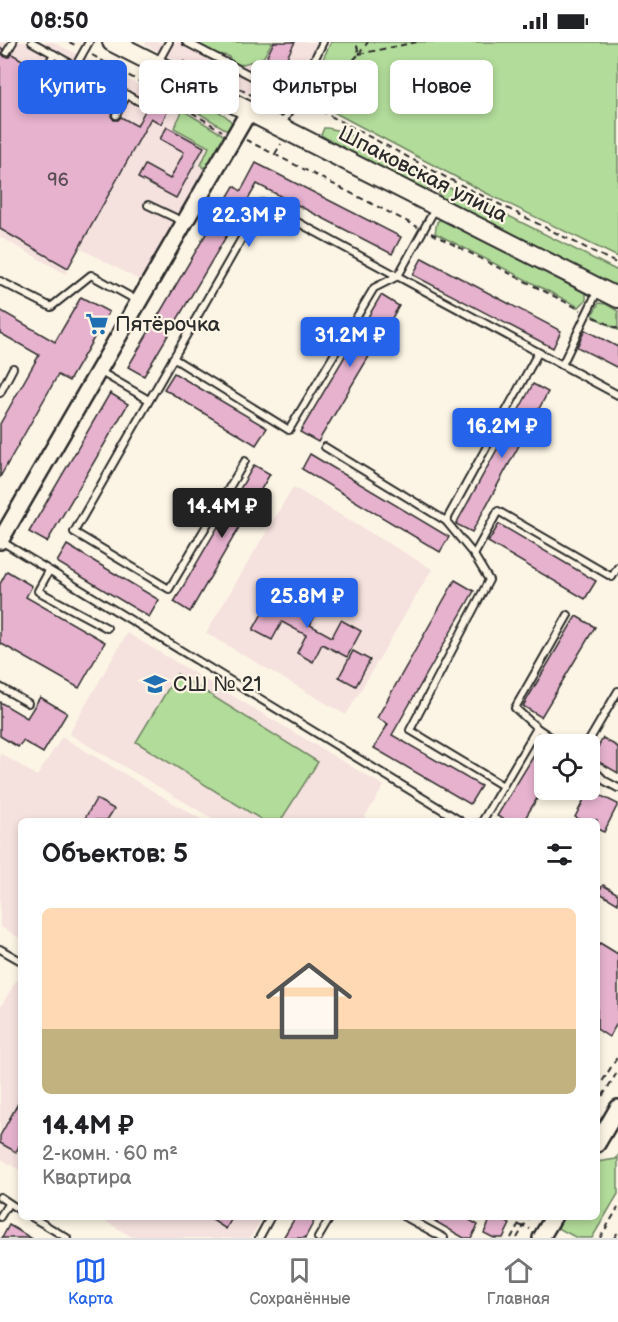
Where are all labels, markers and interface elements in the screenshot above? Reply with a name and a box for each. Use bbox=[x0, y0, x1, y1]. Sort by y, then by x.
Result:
text: 08:50 bbox=[30, 8, 89, 35]
chip: Купить bbox=[18, 60, 127, 114]
chip: Снять bbox=[139, 60, 239, 114]
chip: Фильтры bbox=[251, 60, 378, 114]
chip: Новое bbox=[390, 60, 493, 114]
street label: Шпаковская улица bbox=[334, 121, 512, 228]
house number: 96 bbox=[47, 170, 69, 191]
pin: 22.3M ₽ bbox=[194, 197, 304, 248]
text: 22.3M ₽ bbox=[212, 204, 286, 228]
supermarket icon: Пятёрочка bbox=[84, 311, 110, 337]
place label: Пятёрочка bbox=[115, 312, 221, 337]
pin: 31.2M ₽ bbox=[295, 317, 405, 368]
text: 31.2M ₽ bbox=[315, 324, 385, 348]
pin: 16.2M ₽ bbox=[447, 408, 557, 459]
text: 16.2M ₽ bbox=[466, 415, 538, 439]
pin: 14.4M ₽ bbox=[167, 488, 277, 539]
text: 14.4M ₽ bbox=[187, 495, 257, 519]
pin: 25.8M ₽ bbox=[252, 578, 362, 629]
text: 25.8M ₽ bbox=[270, 585, 344, 609]
school or university icon: СШ № 21 bbox=[142, 671, 168, 697]
place label: СШ № 21 bbox=[173, 672, 262, 697]
map controls bbox=[534, 734, 600, 800]
button: locate bbox=[534, 734, 600, 800]
icon: filters bbox=[543, 838, 576, 871]
text: Объектов: 5 bbox=[42, 839, 188, 870]
icon: home bbox=[255, 947, 363, 1055]
text: 14.4M ₽ bbox=[42, 1111, 134, 1142]
text: 2-комн. · 60 m² bbox=[42, 1142, 178, 1166]
text: Квартира bbox=[42, 1166, 132, 1190]
tab: Карта bbox=[68, 1254, 113, 1309]
tab: Сохранённые bbox=[249, 1254, 351, 1309]
tab: Главная bbox=[487, 1254, 550, 1309]

